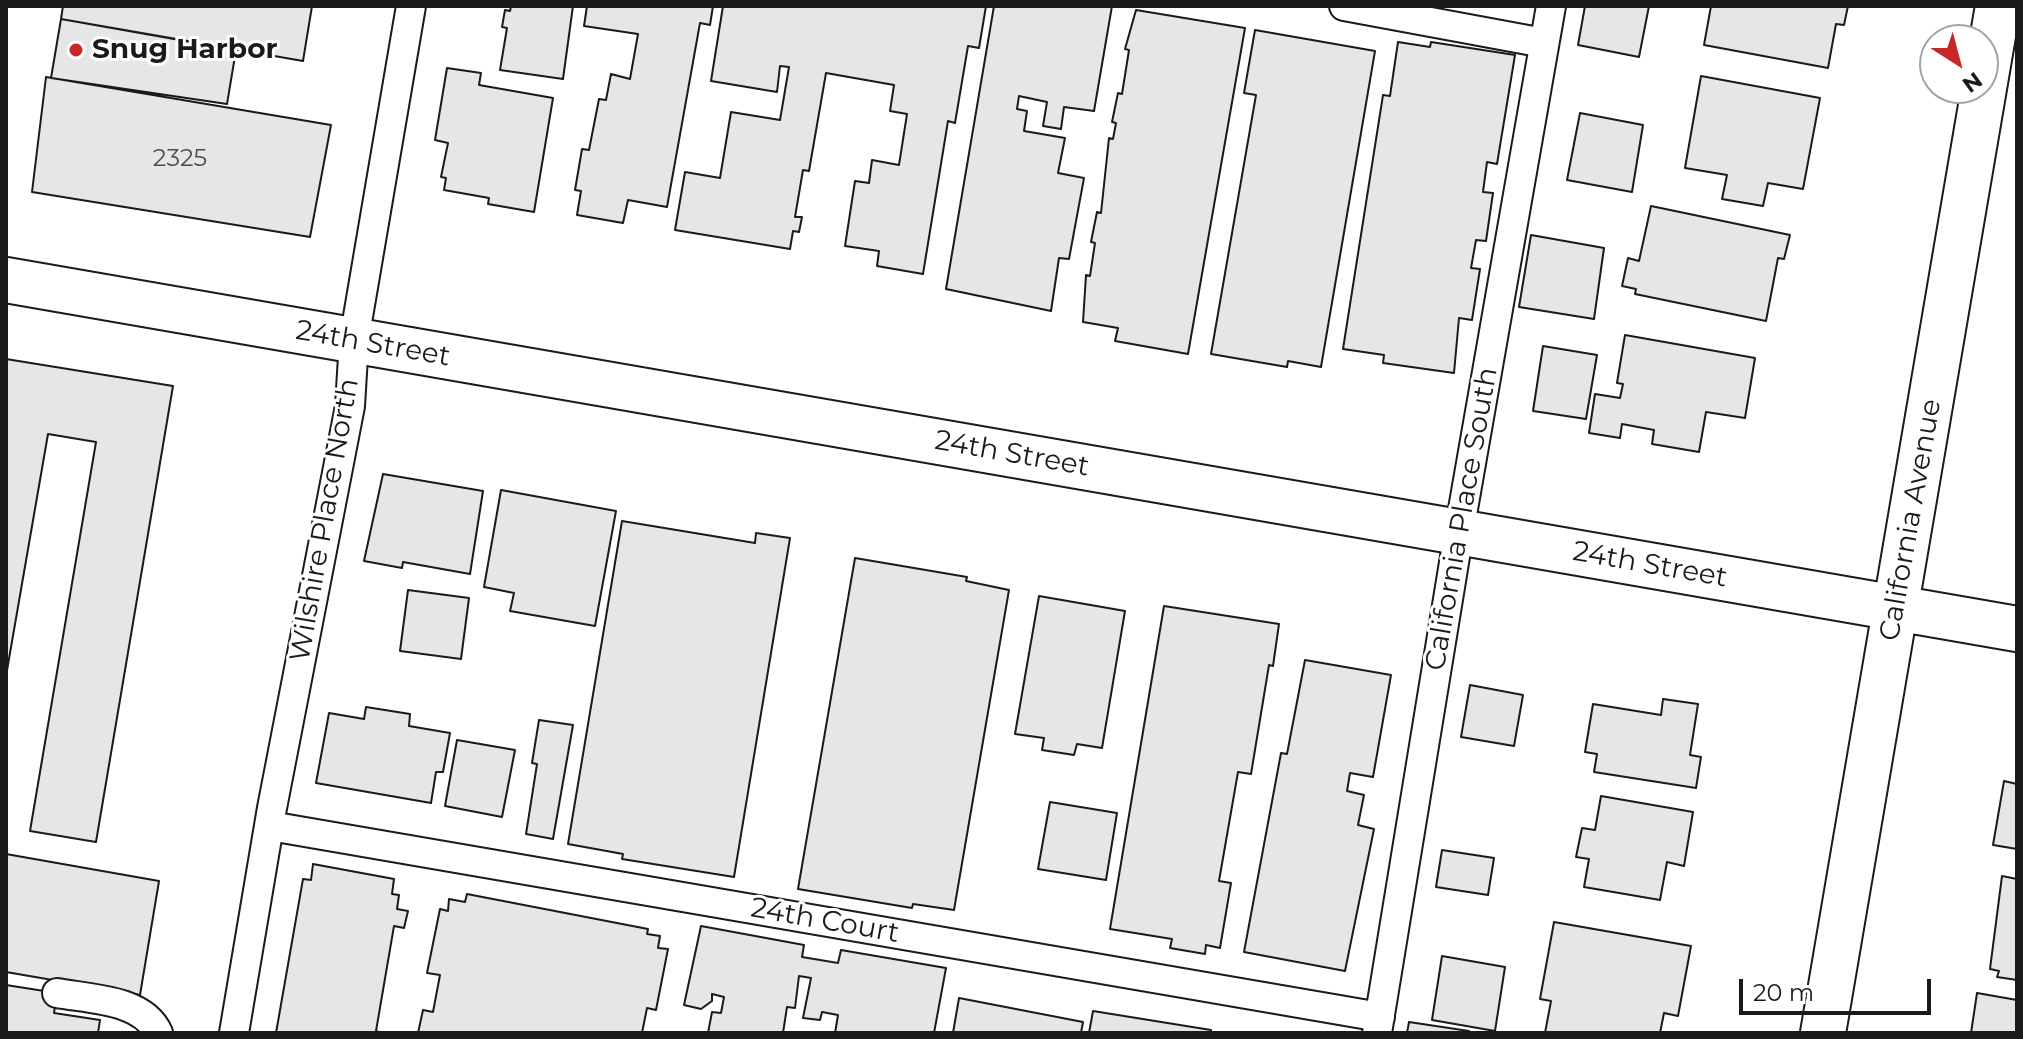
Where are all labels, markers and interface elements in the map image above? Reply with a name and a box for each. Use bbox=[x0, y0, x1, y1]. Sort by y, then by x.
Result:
north arrow bbox=[1919, 24, 1999, 104]
place label: Snug Harbor bbox=[92, 33, 278, 67]
marker: Snug Harbor bbox=[67, 41, 85, 59]
text: N bbox=[1957, 66, 1987, 98]
house number: 2325 bbox=[153, 145, 207, 173]
street label: 24th Street bbox=[293, 314, 453, 374]
street label: California Place South bbox=[1419, 365, 1505, 673]
street label: Wilshire Place North bbox=[284, 376, 366, 664]
street label: California Avenue bbox=[1873, 396, 1949, 644]
street label: 24th Street bbox=[932, 424, 1092, 484]
street label: 24th Street bbox=[1570, 535, 1730, 595]
street label: 24th Court bbox=[748, 891, 902, 951]
scale bar bbox=[1743, 963, 1935, 1013]
text: 20 m bbox=[1753, 978, 1814, 1007]

